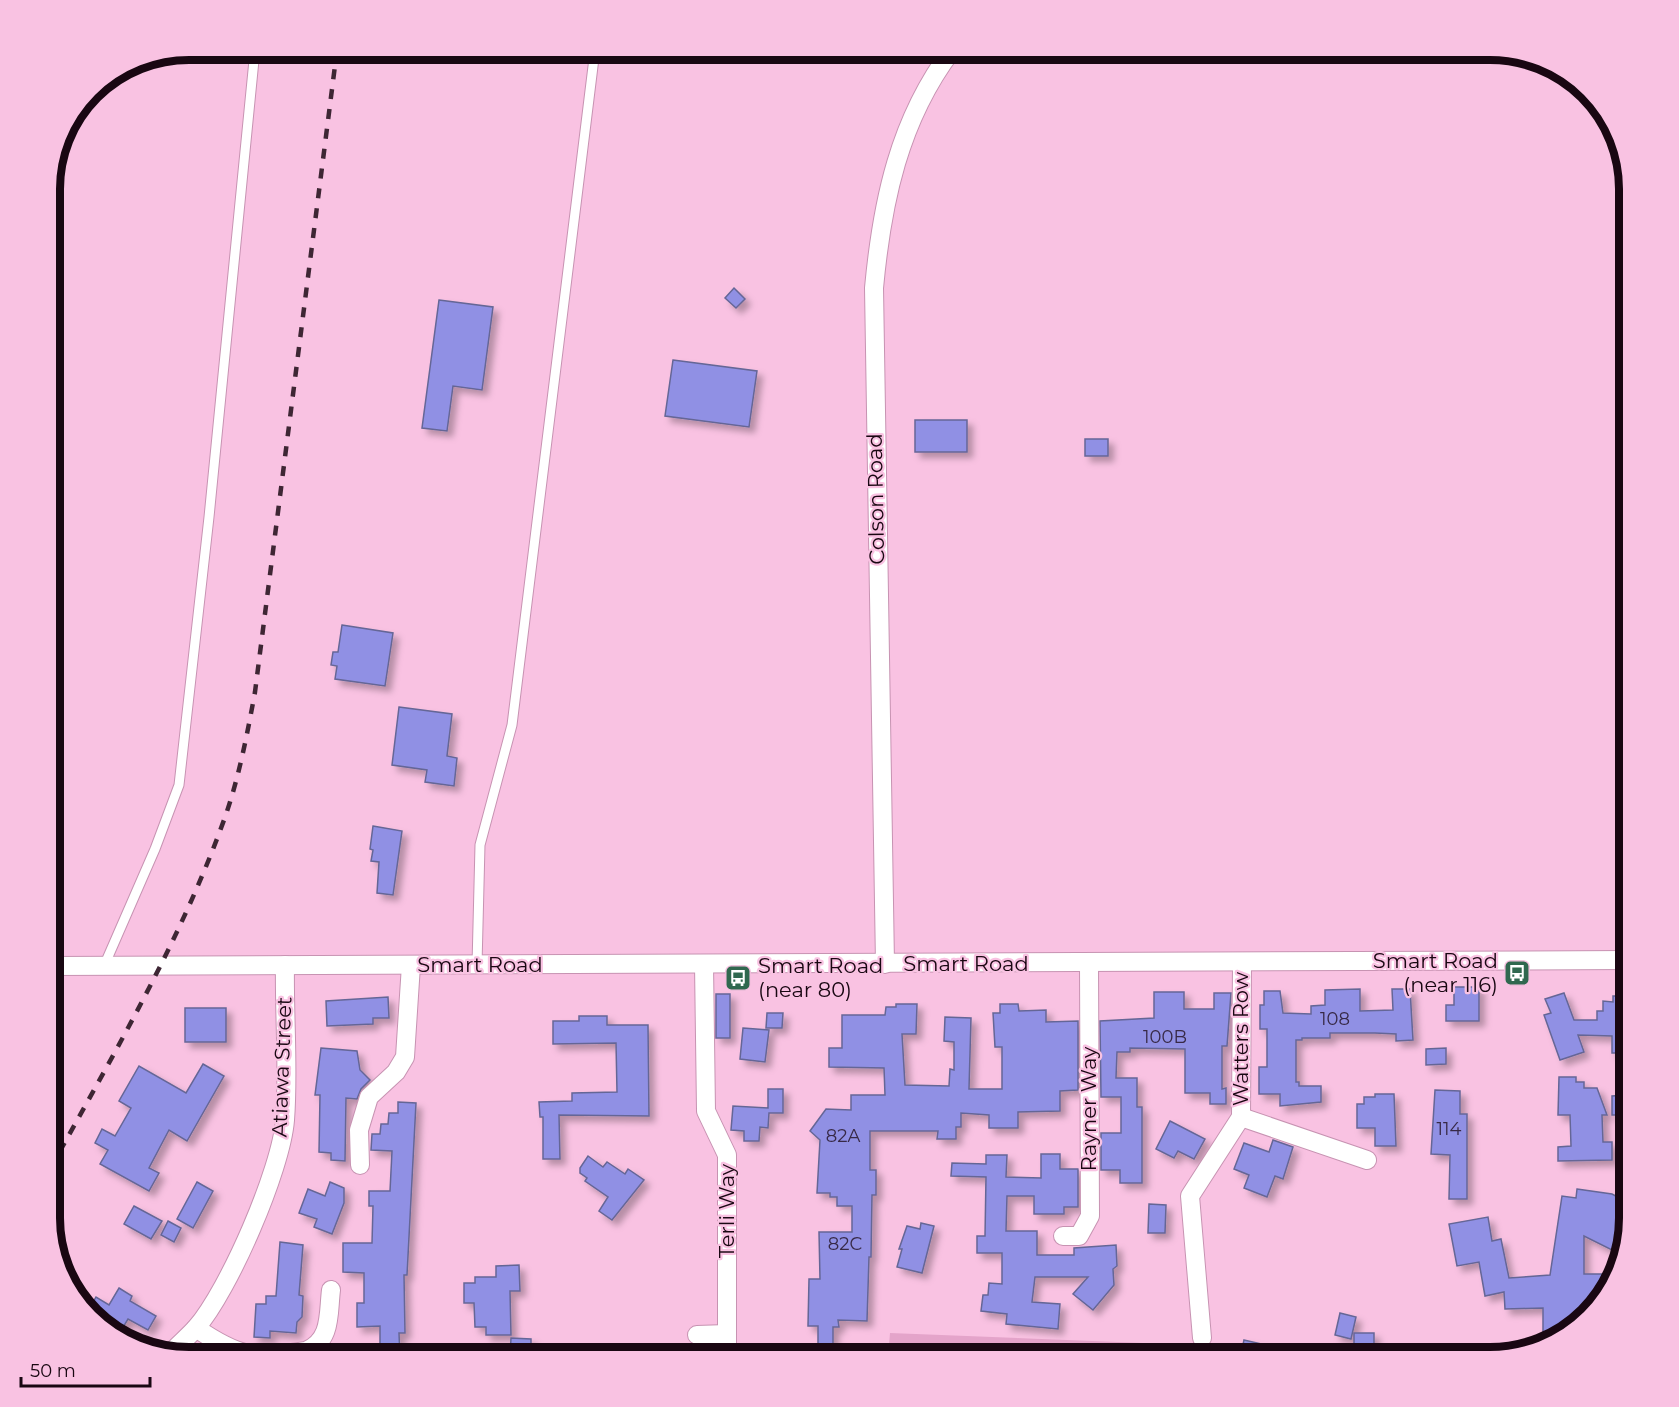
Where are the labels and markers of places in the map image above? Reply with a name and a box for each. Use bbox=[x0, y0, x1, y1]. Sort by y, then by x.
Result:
place label: Smart Road (near 116) bbox=[1373, 948, 1498, 997]
place label: Smart Road (near 80) bbox=[758, 953, 883, 1002]
bus stop icon: Smart Road (near 116) bbox=[1502, 958, 1532, 988]
bus stop icon: Smart Road (near 80) bbox=[723, 963, 753, 993]

